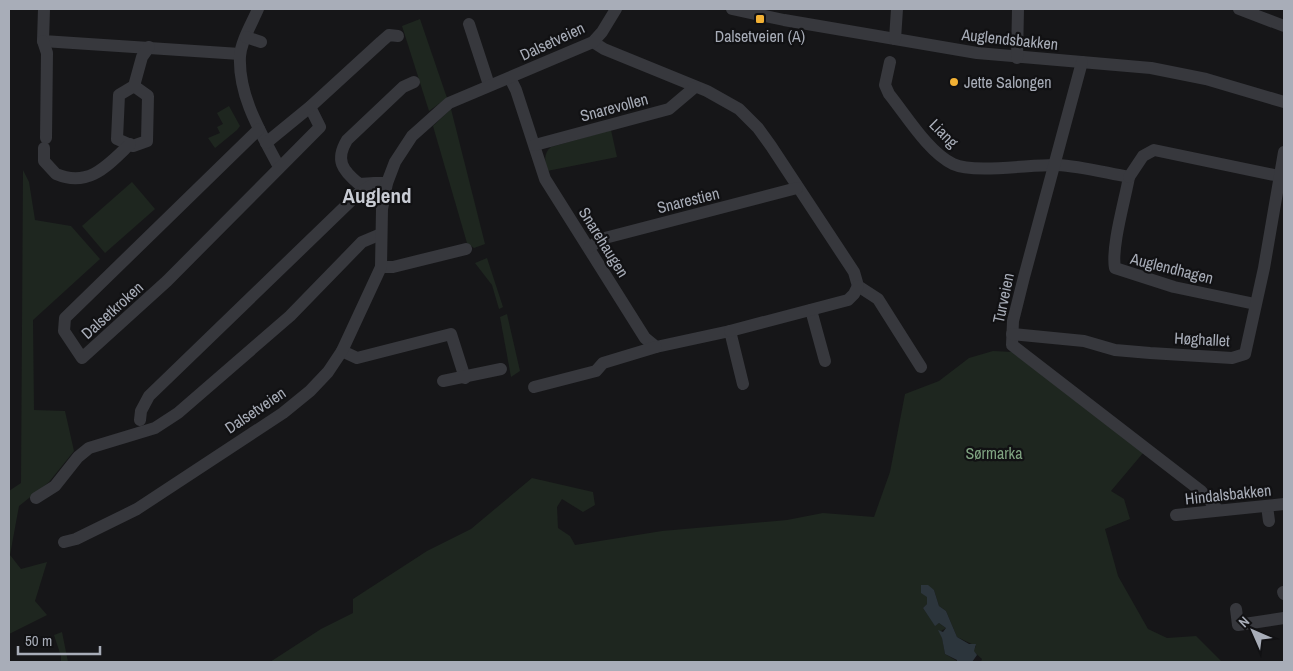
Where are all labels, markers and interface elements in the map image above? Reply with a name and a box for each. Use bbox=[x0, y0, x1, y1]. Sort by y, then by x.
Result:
marker: Dalsetveien (A) bbox=[754, 13, 766, 25]
street label: Dalsetveien bbox=[516, 16, 588, 66]
street label: Auglendsbakken bbox=[960, 23, 1059, 55]
place label: Dalsetveien (A) bbox=[715, 25, 805, 47]
place label: Jette Salongen bbox=[964, 71, 1052, 93]
marker: Jette Salongen bbox=[948, 76, 960, 88]
street label: Snarevollen bbox=[578, 87, 650, 127]
street label: Liang bbox=[925, 114, 964, 153]
district label: Auglend bbox=[343, 181, 411, 210]
street label: Snarestien bbox=[655, 182, 721, 218]
street label: Snarehaugen bbox=[574, 203, 634, 281]
street label: Auglendhagen bbox=[1127, 247, 1216, 289]
street label: Turveien bbox=[987, 271, 1019, 325]
street label: Dalsetkroken bbox=[76, 276, 148, 344]
street label: Høghallet bbox=[1174, 327, 1231, 351]
street label: Dalsetveien bbox=[220, 382, 290, 438]
park label: Sørmarka bbox=[966, 442, 1023, 464]
street label: Hindalsbakken bbox=[1184, 479, 1272, 509]
north arrow bbox=[1228, 606, 1278, 656]
text: N bbox=[1235, 613, 1253, 631]
scale bar bbox=[18, 624, 100, 656]
text: 50 m bbox=[25, 630, 52, 651]

